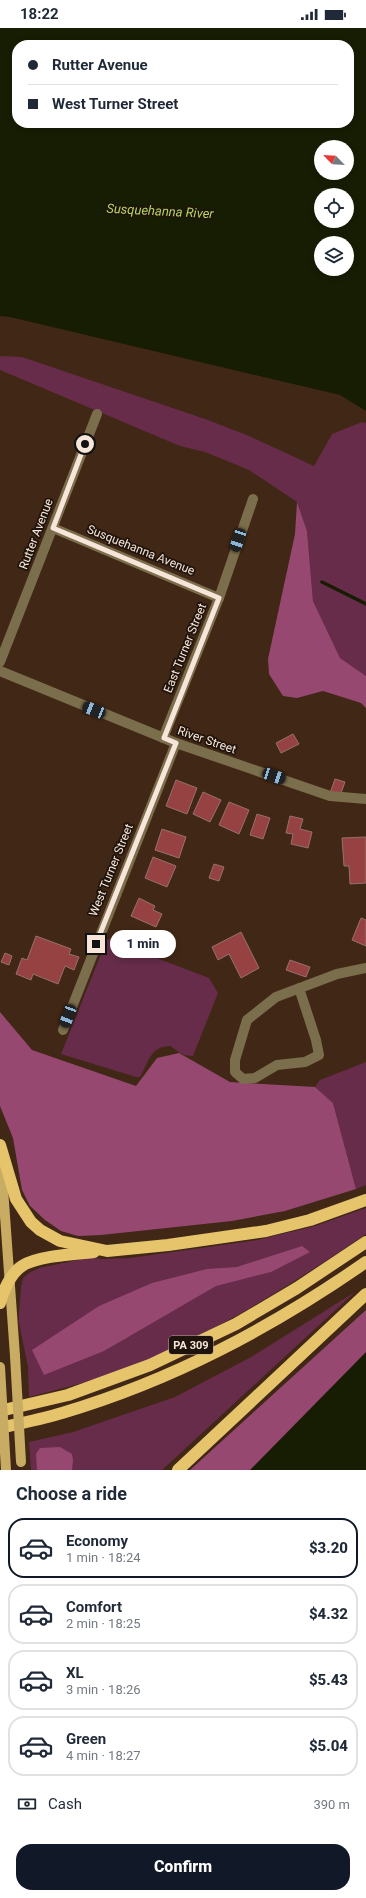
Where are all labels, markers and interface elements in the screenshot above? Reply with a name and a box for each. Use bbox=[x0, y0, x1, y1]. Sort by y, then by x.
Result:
text: 18:22 bbox=[20, 5, 59, 23]
text: Rutter Avenue bbox=[52, 56, 148, 74]
text: West Turner Street bbox=[52, 95, 178, 113]
north arrow bbox=[314, 140, 354, 180]
map controls bbox=[314, 140, 354, 276]
button: locate bbox=[314, 188, 354, 228]
water label: Susquehanna River bbox=[106, 201, 215, 221]
button: layers bbox=[314, 236, 354, 276]
route start bbox=[76, 435, 94, 453]
street label: Rutter Avenue bbox=[16, 497, 56, 571]
street label: Susquehanna Avenue bbox=[85, 522, 197, 578]
car bbox=[228, 527, 248, 553]
street label: East Turner Street bbox=[161, 601, 209, 695]
car bbox=[81, 700, 107, 720]
street label: River Street bbox=[176, 723, 238, 757]
car bbox=[261, 766, 287, 786]
street label: West Turner Street bbox=[86, 822, 136, 918]
callout: 1 min bbox=[110, 930, 176, 958]
route end bbox=[87, 935, 105, 953]
text: 1 min bbox=[127, 936, 159, 951]
car bbox=[58, 1003, 78, 1029]
road number: PA 309 bbox=[169, 1336, 213, 1354]
text: Choose a ride bbox=[16, 1483, 127, 1504]
icon: car bbox=[18, 1530, 54, 1566]
text: Economy bbox=[66, 1532, 128, 1550]
text: $3.20 bbox=[309, 1539, 348, 1557]
text: 1 min · 18:24 bbox=[66, 1550, 141, 1565]
icon: car bbox=[18, 1596, 54, 1632]
text: Comfort bbox=[66, 1598, 122, 1616]
text: $4.32 bbox=[309, 1605, 348, 1623]
text: 2 min · 18:25 bbox=[66, 1616, 141, 1631]
icon: car bbox=[18, 1662, 54, 1698]
text: XL bbox=[66, 1664, 84, 1682]
text: $5.43 bbox=[309, 1671, 348, 1689]
text: 3 min · 18:26 bbox=[66, 1682, 141, 1697]
icon: car bbox=[18, 1728, 54, 1764]
text: Green bbox=[66, 1730, 106, 1748]
text: $5.04 bbox=[309, 1737, 348, 1755]
text: 4 min · 18:27 bbox=[66, 1748, 141, 1763]
icon: cash bbox=[16, 1793, 38, 1815]
text: Cash bbox=[48, 1795, 82, 1813]
text: 390 m bbox=[313, 1797, 350, 1812]
button: Confirm bbox=[16, 1844, 350, 1890]

